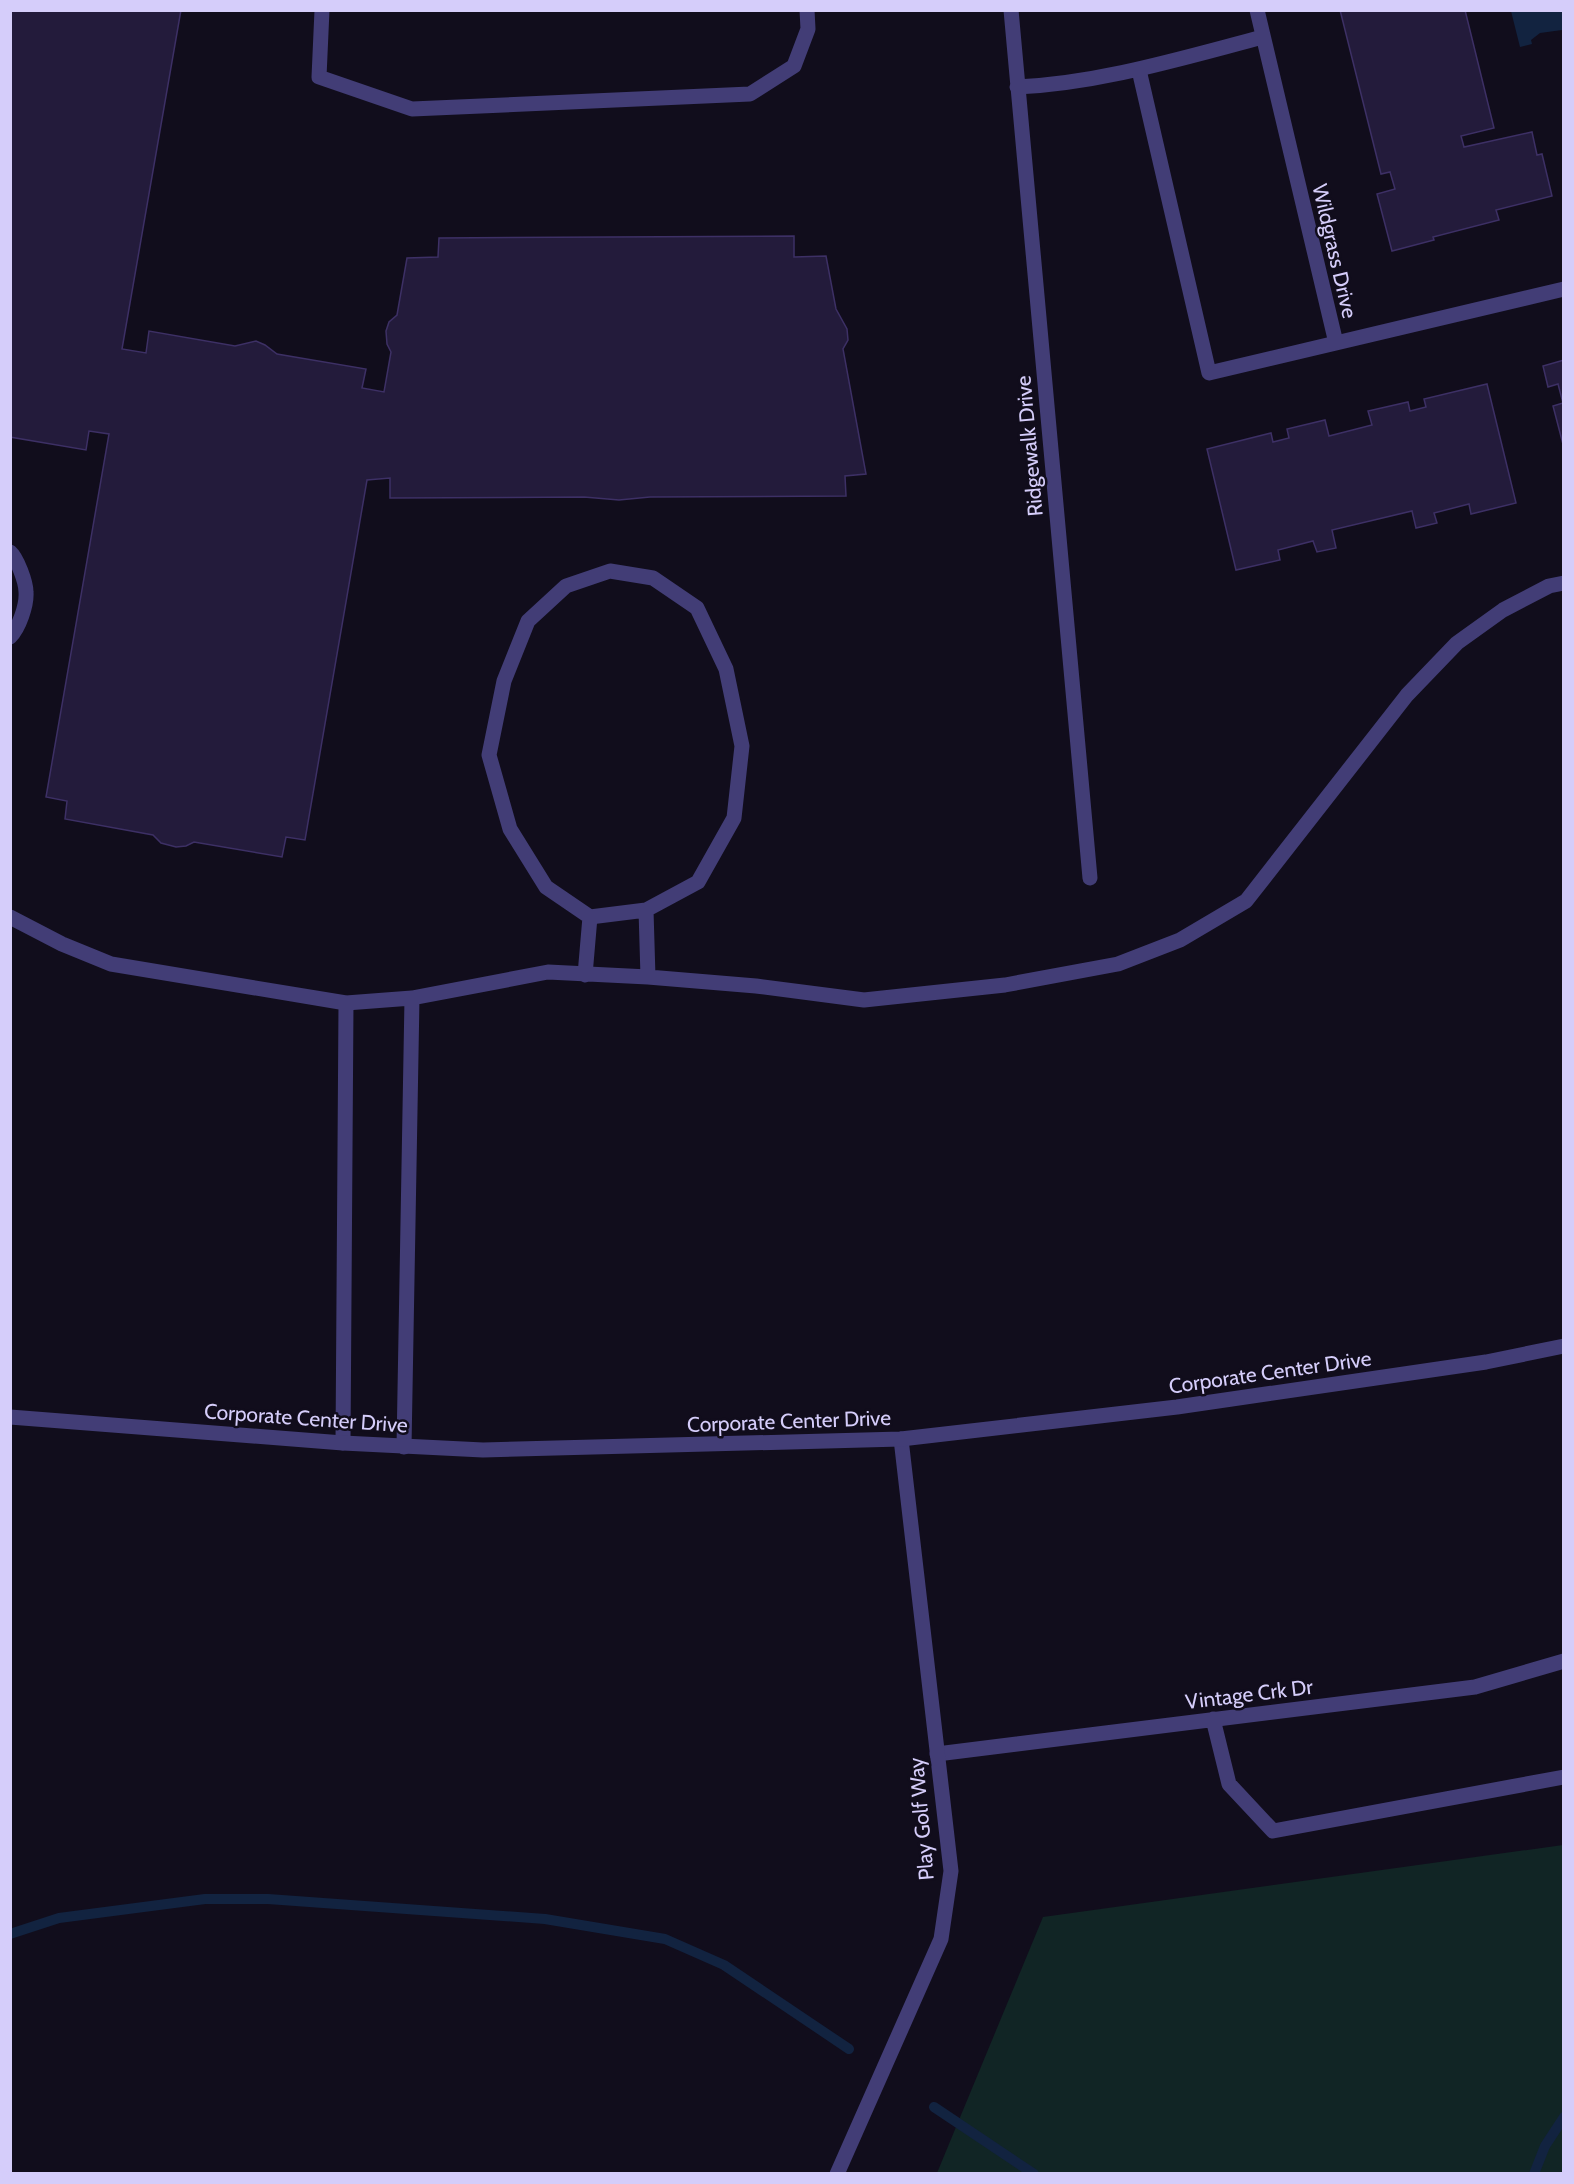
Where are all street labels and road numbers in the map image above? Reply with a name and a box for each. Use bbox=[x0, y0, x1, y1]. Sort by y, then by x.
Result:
street label: Wildgrass Drive bbox=[1307, 181, 1363, 321]
street label: Ridgewalk Drive bbox=[1010, 374, 1048, 517]
street label: Corporate Center Drive bbox=[1167, 1345, 1373, 1399]
street label: Corporate Center Drive bbox=[203, 1398, 409, 1438]
street label: Corporate Center Drive bbox=[687, 1405, 892, 1437]
street label: Vintage Crk Dr bbox=[1184, 1674, 1314, 1714]
street label: Play Golf Way bbox=[903, 1756, 939, 1882]

